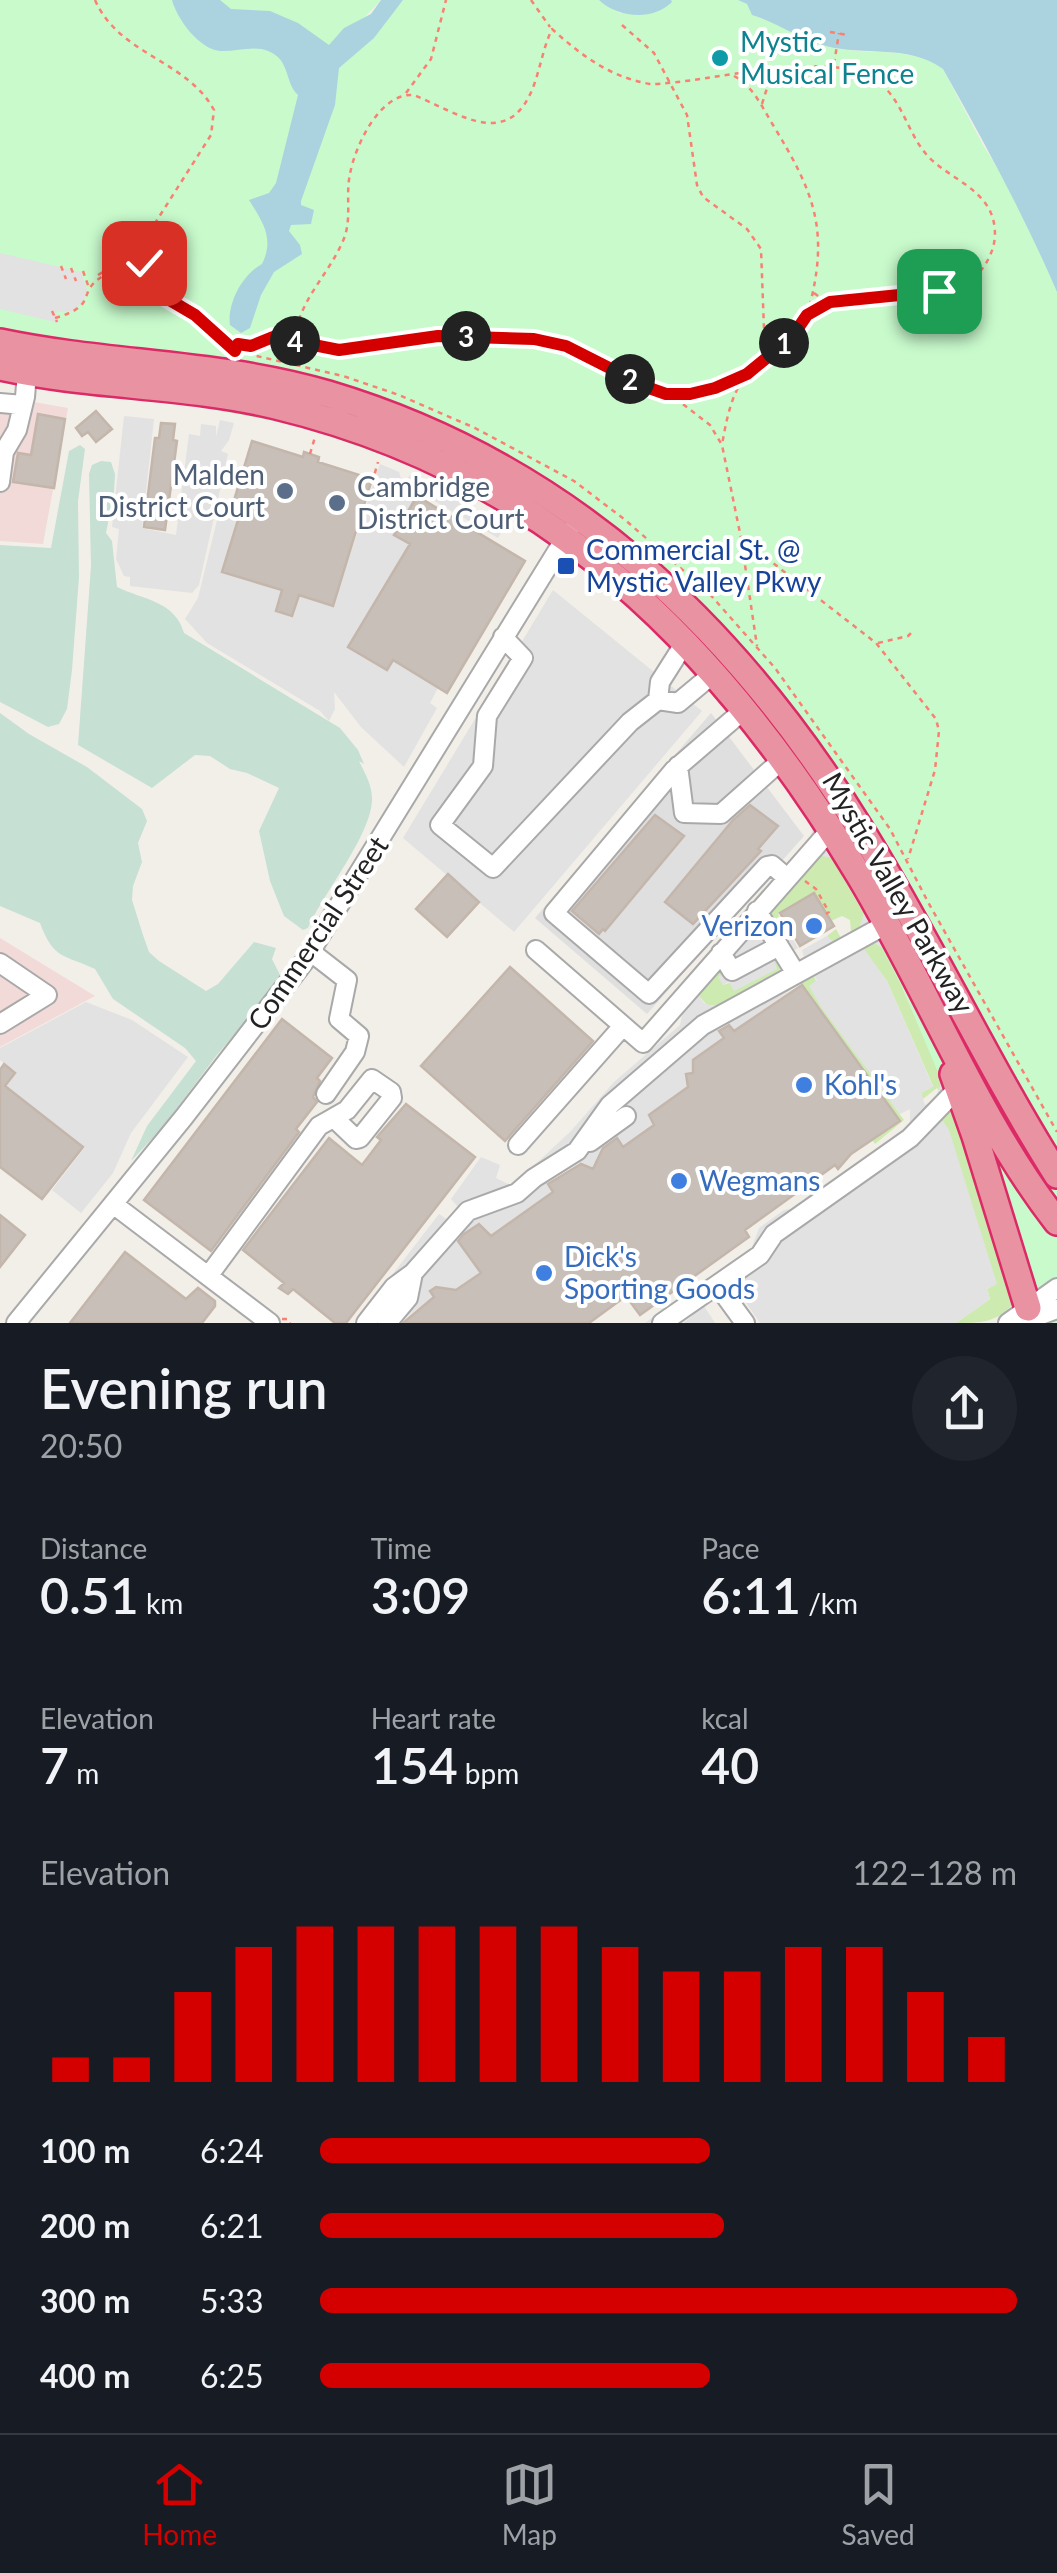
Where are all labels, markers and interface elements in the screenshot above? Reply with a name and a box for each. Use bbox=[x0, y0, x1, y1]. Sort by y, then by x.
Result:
place label: Mystic Musical Fence bbox=[740, 24, 914, 90]
marker: Mystic Musical Fence bbox=[709, 47, 731, 69]
pin bbox=[102, 221, 187, 306]
icon: check bbox=[117, 236, 172, 291]
pin bbox=[897, 249, 982, 334]
icon: arrive bbox=[912, 264, 967, 319]
pin: 3 bbox=[441, 311, 491, 361]
pin: 4 bbox=[270, 316, 320, 366]
pin: 1 bbox=[759, 318, 809, 368]
text: 3 bbox=[458, 319, 474, 353]
text: 4 bbox=[287, 324, 303, 358]
text: 1 bbox=[776, 326, 792, 360]
pin: 2 bbox=[605, 354, 655, 404]
text: 2 bbox=[622, 362, 638, 396]
place label: Malden District Court bbox=[97, 457, 265, 523]
place label: Cambridge District Court bbox=[357, 469, 525, 535]
marker: Malden District Court bbox=[274, 480, 296, 502]
marker: Cambridge District Court bbox=[326, 492, 348, 514]
place label: Commercial St. @ Mystic Valley Pkwy bbox=[586, 532, 822, 598]
marker: Commercial St. @ Mystic Valley Pkwy bbox=[555, 555, 577, 577]
street label: Mystic Valley Parkway bbox=[816, 766, 982, 1020]
street label: Commercial Street bbox=[240, 829, 395, 1036]
place label: Verizon bbox=[702, 908, 794, 942]
marker: Verizon bbox=[803, 915, 825, 937]
place label: Kohl's bbox=[824, 1067, 897, 1101]
marker: Kohl's bbox=[793, 1074, 815, 1096]
place label: Wegmans bbox=[699, 1163, 820, 1197]
marker: Wegmans bbox=[668, 1170, 690, 1192]
place label: Dick's Sporting Goods bbox=[564, 1239, 755, 1305]
marker: Dick's Sporting Goods bbox=[533, 1262, 555, 1284]
text: Evening run bbox=[40, 1355, 328, 1421]
button: share bbox=[912, 1356, 1017, 1461]
text: 20:50 bbox=[40, 1426, 122, 1465]
text: Distance bbox=[40, 1531, 147, 1565]
text: Time bbox=[371, 1531, 432, 1565]
text: Pace bbox=[701, 1531, 760, 1565]
text: 0.51 bbox=[40, 1565, 139, 1625]
text: 3:09 bbox=[371, 1565, 470, 1625]
text: 6:11 bbox=[701, 1565, 801, 1625]
text: km bbox=[139, 1586, 183, 1620]
text: /km bbox=[801, 1586, 858, 1620]
text: Elevation bbox=[40, 1701, 154, 1735]
text: Heart rate bbox=[371, 1701, 496, 1735]
text: kcal bbox=[701, 1701, 749, 1735]
text: 7 bbox=[40, 1735, 69, 1795]
text: 154 bbox=[371, 1735, 458, 1795]
text: 40 bbox=[701, 1735, 759, 1795]
text: m bbox=[69, 1756, 99, 1790]
text: bpm bbox=[458, 1756, 519, 1790]
text: Elevation bbox=[40, 1853, 170, 1892]
text: 122–128 m bbox=[853, 1853, 1017, 1892]
text: 100 m bbox=[40, 2131, 130, 2170]
text: 6:24 bbox=[200, 2131, 264, 2170]
text: 200 m bbox=[40, 2206, 130, 2245]
text: 6:21 bbox=[200, 2206, 264, 2245]
text: 300 m bbox=[40, 2281, 130, 2320]
text: 5:33 bbox=[200, 2281, 264, 2320]
text: 400 m bbox=[40, 2356, 130, 2395]
text: 6:25 bbox=[200, 2356, 264, 2395]
tab: Home bbox=[142, 2457, 217, 2551]
tab: Map bbox=[502, 2457, 557, 2551]
tab: Saved bbox=[842, 2457, 915, 2551]

